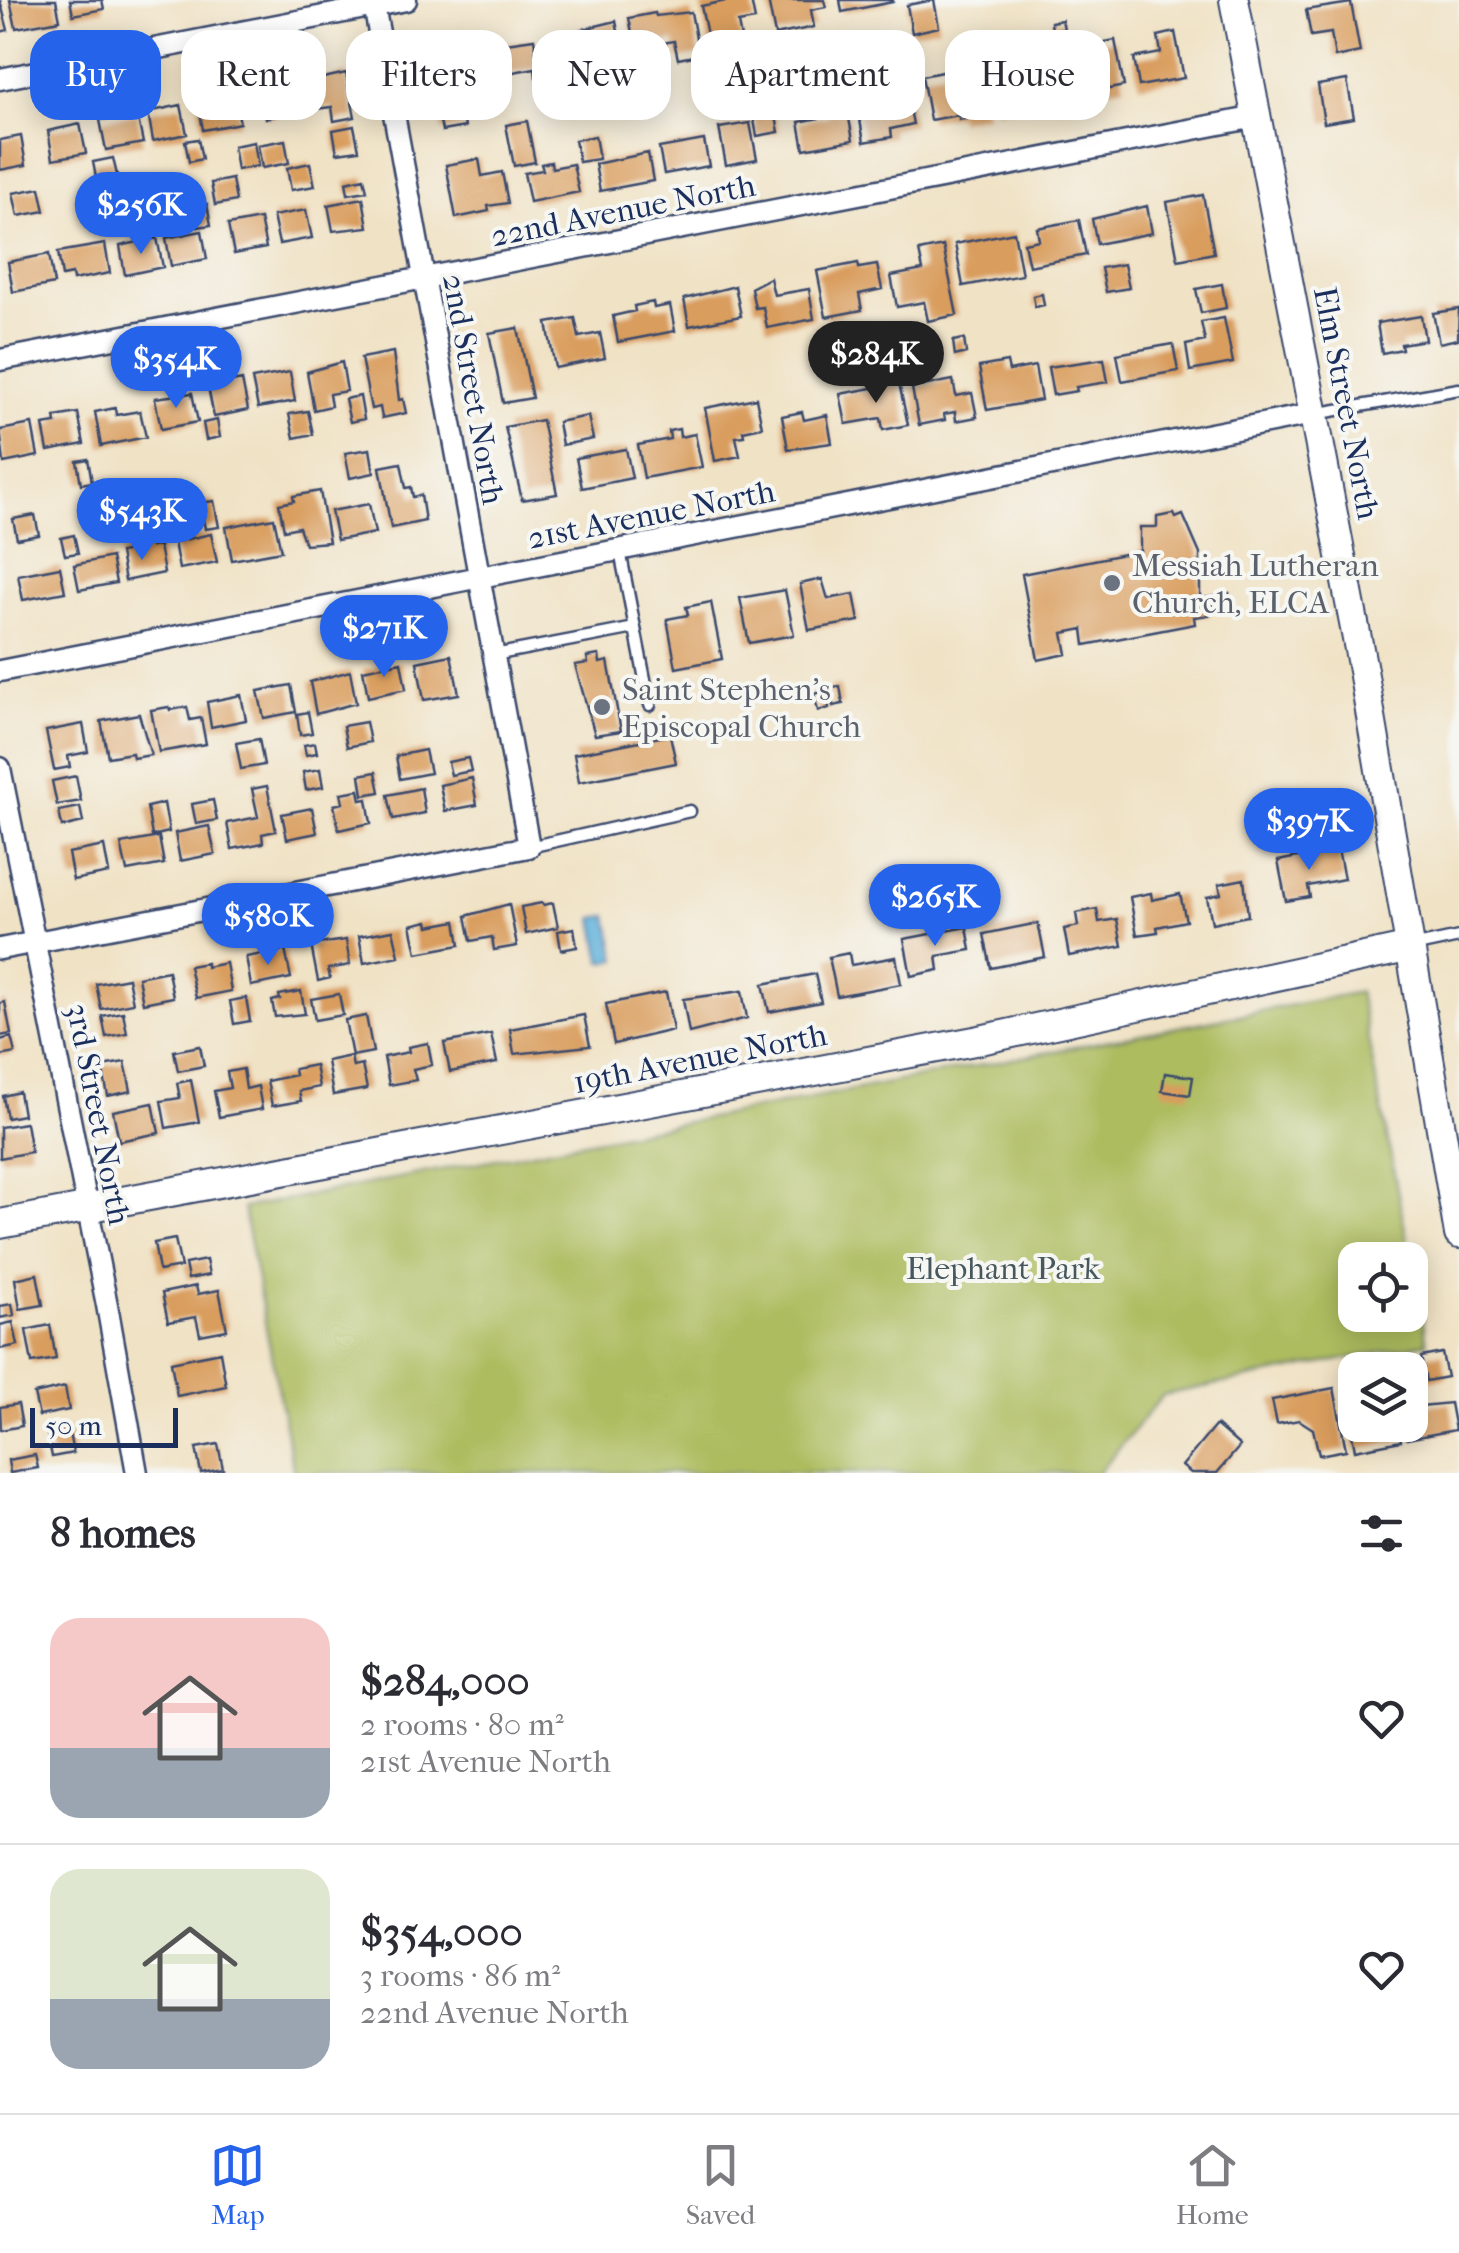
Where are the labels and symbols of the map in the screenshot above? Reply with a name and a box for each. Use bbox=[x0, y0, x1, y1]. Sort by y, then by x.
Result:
street label: 22nd Avenue North bbox=[488, 167, 759, 254]
pin: $256K bbox=[71, 172, 211, 257]
street label: 2nd Street North bbox=[435, 271, 512, 507]
street label: Elm Street North bbox=[1306, 284, 1387, 523]
pin: $284K bbox=[806, 321, 946, 406]
pin: $354K bbox=[106, 326, 246, 411]
street label: 21st Avenue North bbox=[524, 472, 778, 557]
pin: $543K bbox=[72, 478, 212, 563]
place label: Messiah Lutheran Church, ELCA bbox=[1132, 547, 1379, 621]
marker: Messiah Lutheran Church, ELCA bbox=[1101, 572, 1123, 594]
pin: $271K bbox=[314, 595, 454, 680]
place label: Saint Stephen's Episcopal Church bbox=[622, 671, 861, 745]
marker: Saint Stephen's Episcopal Church bbox=[591, 696, 613, 718]
pin: $397K bbox=[1239, 788, 1379, 873]
pin: $265K bbox=[865, 864, 1005, 949]
pin: $580K bbox=[198, 883, 338, 968]
street label: 3rd Street North bbox=[59, 1000, 138, 1228]
street label: 19th Avenue North bbox=[570, 1016, 830, 1101]
park label: Elephant Park bbox=[906, 1250, 1101, 1287]
scale bar bbox=[30, 1403, 178, 1448]

